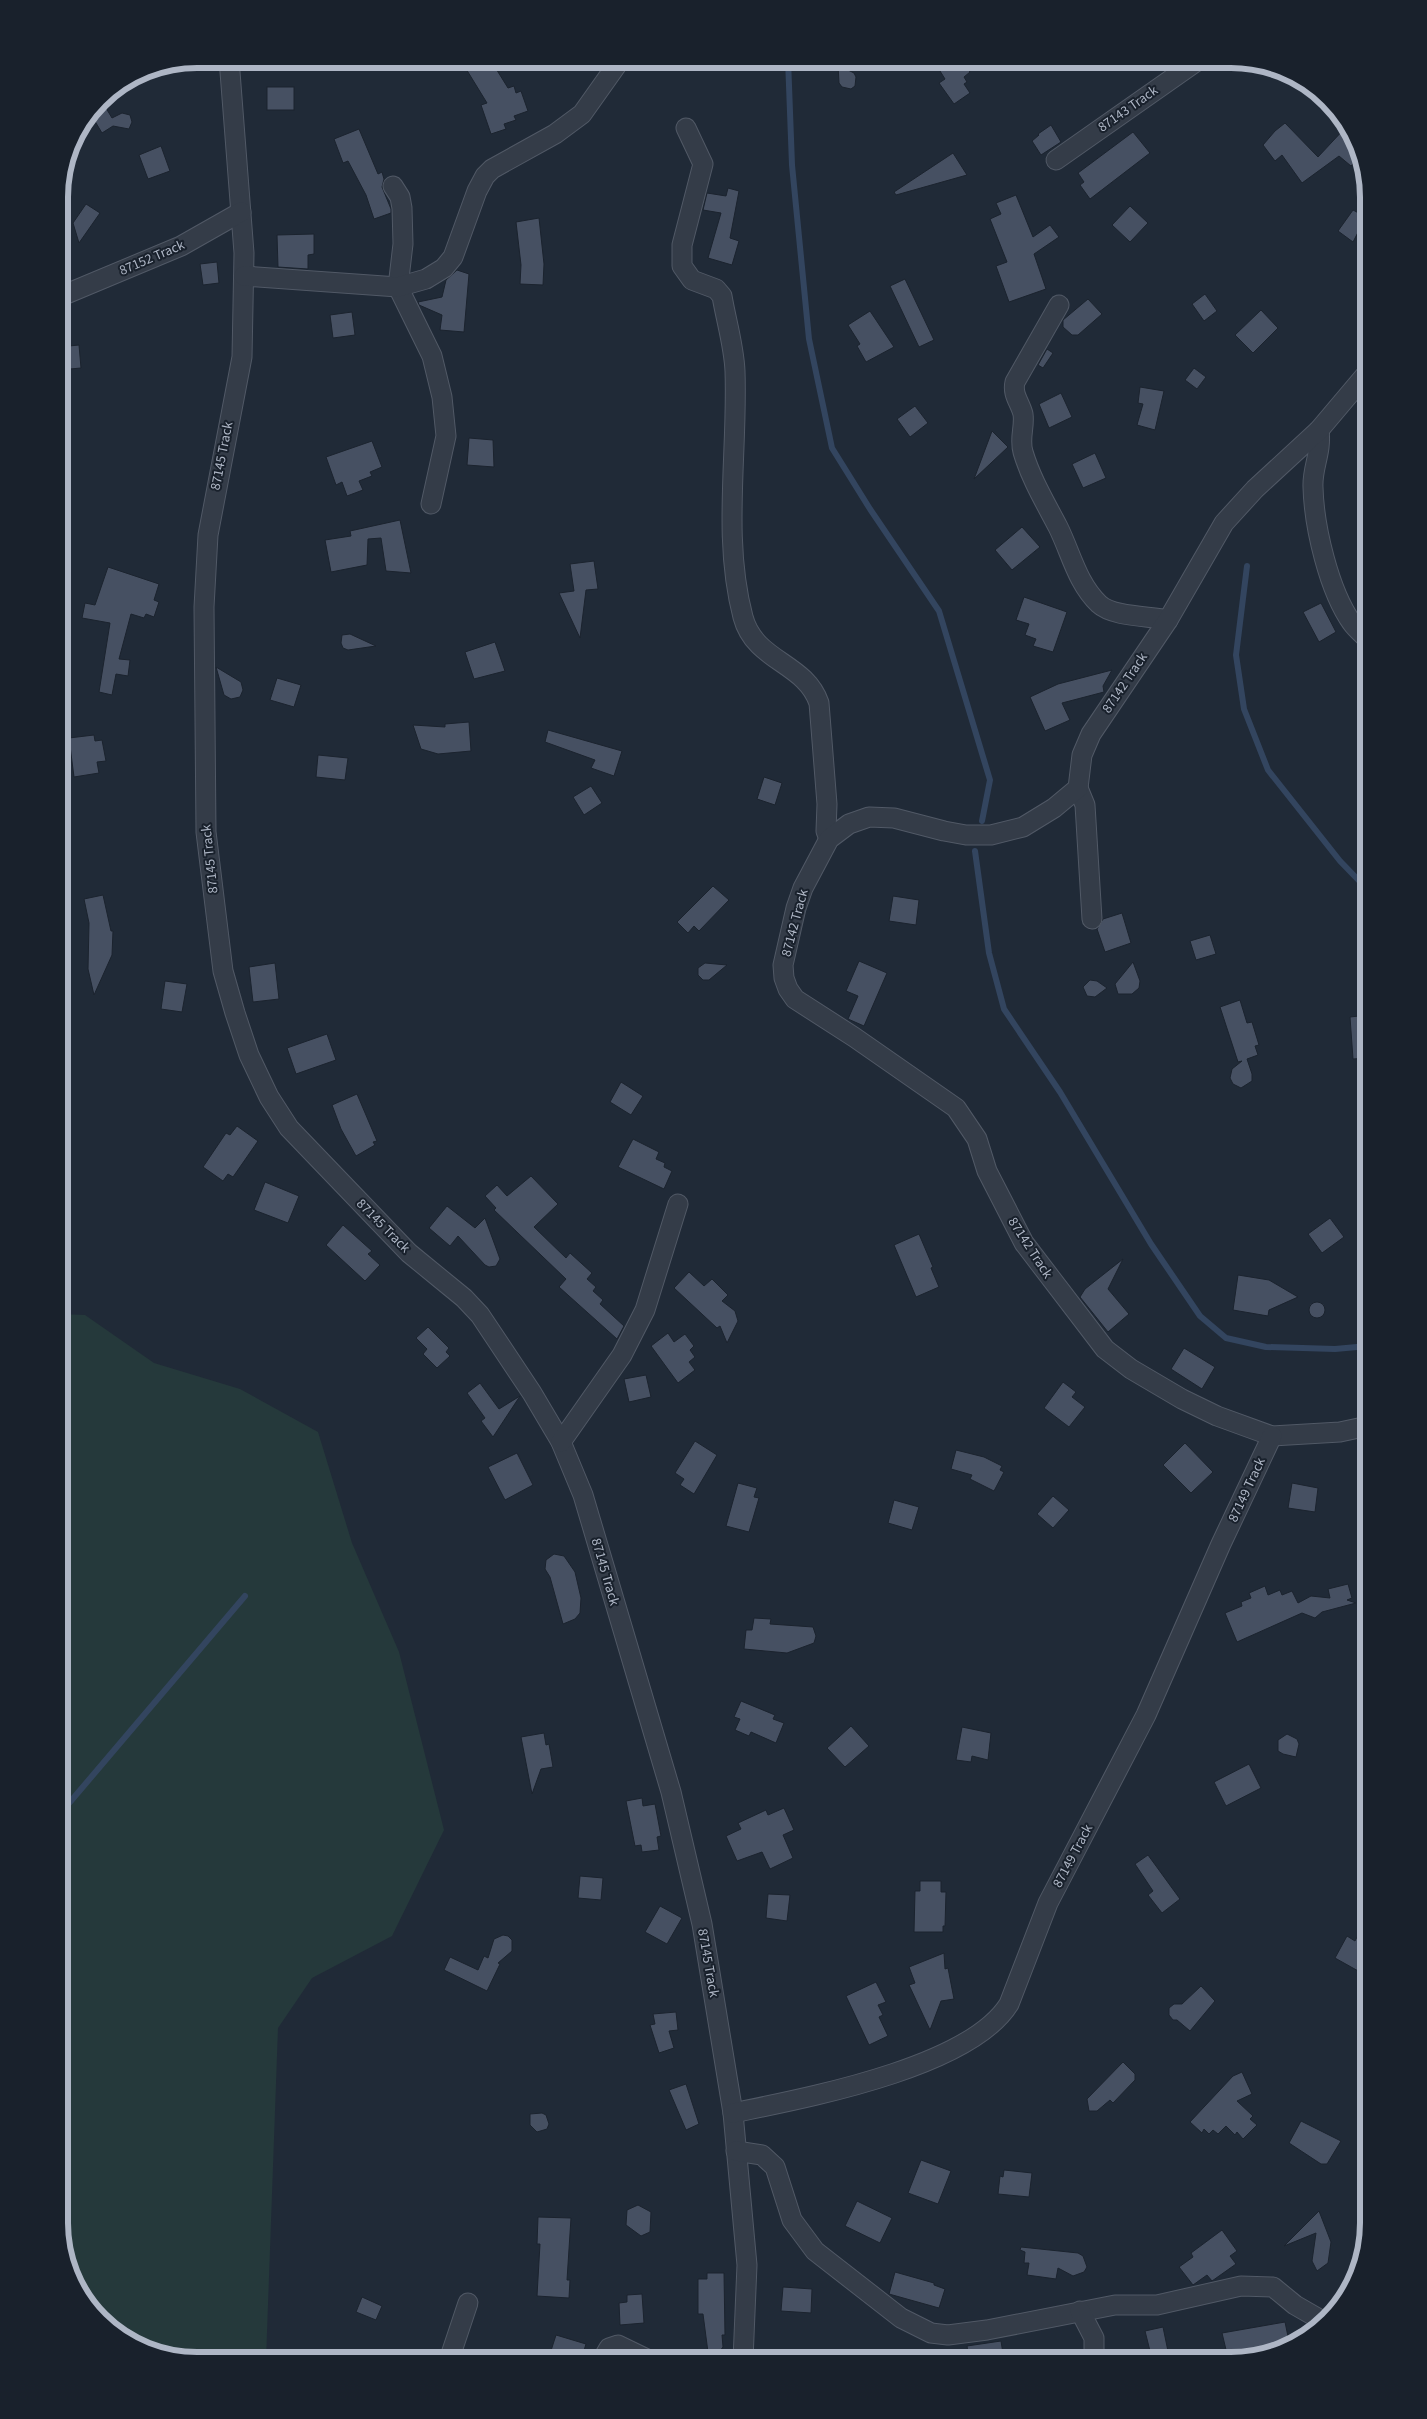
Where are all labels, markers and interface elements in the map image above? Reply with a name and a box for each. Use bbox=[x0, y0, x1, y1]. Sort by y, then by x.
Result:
street label: 87143 Track bbox=[1094, 81, 1162, 137]
street label: 87152 Track bbox=[116, 235, 188, 281]
street label: 87145 Track bbox=[206, 420, 238, 492]
street label: 87142 Track bbox=[1097, 649, 1153, 717]
street label: 87145 Track bbox=[196, 823, 224, 895]
street label: 87142 Track bbox=[776, 887, 814, 959]
street label: 87145 Track bbox=[351, 1194, 415, 1258]
street label: 87142 Track bbox=[1003, 1213, 1057, 1283]
street label: 87149 Track bbox=[1223, 1454, 1271, 1526]
street label: 87145 Track bbox=[586, 1536, 624, 1608]
street label: 87149 Track bbox=[1048, 1821, 1098, 1891]
street label: 87145 Track bbox=[692, 1927, 724, 1999]

